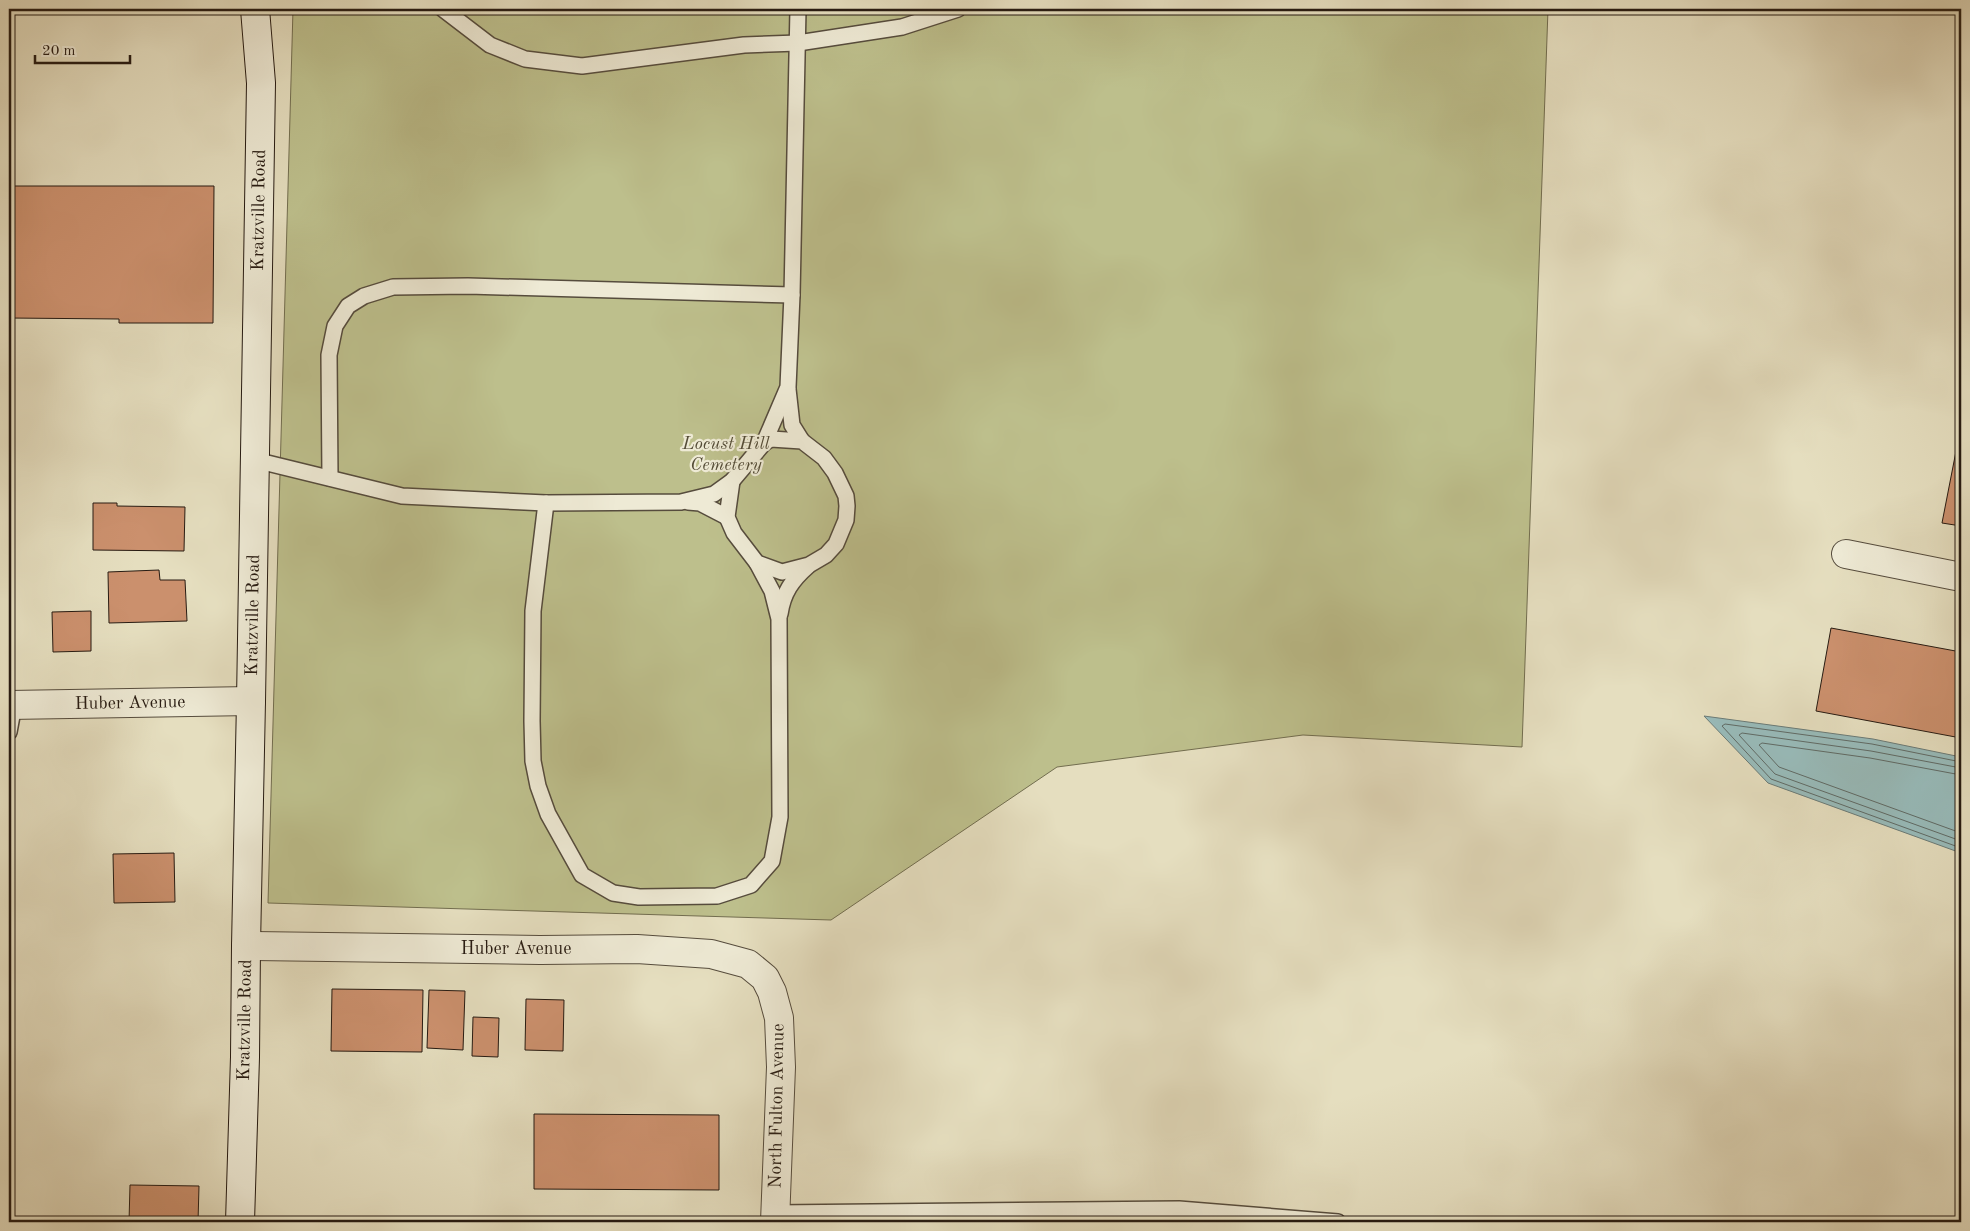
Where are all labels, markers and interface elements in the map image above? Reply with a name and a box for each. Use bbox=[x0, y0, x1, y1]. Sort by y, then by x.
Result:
scale bar bbox=[35, 32, 130, 64]
text: 20 m bbox=[42, 44, 76, 59]
street label: Kratzville Road bbox=[249, 149, 269, 271]
park label: Locust Hill Cemetery bbox=[681, 435, 771, 474]
street label: Kratzville Road bbox=[243, 554, 263, 676]
street label: Huber Avenue bbox=[74, 693, 186, 713]
street label: Huber Avenue bbox=[461, 940, 571, 958]
street label: Kratzville Road bbox=[235, 959, 255, 1081]
street label: North Fulton Avenue bbox=[767, 1023, 787, 1189]

